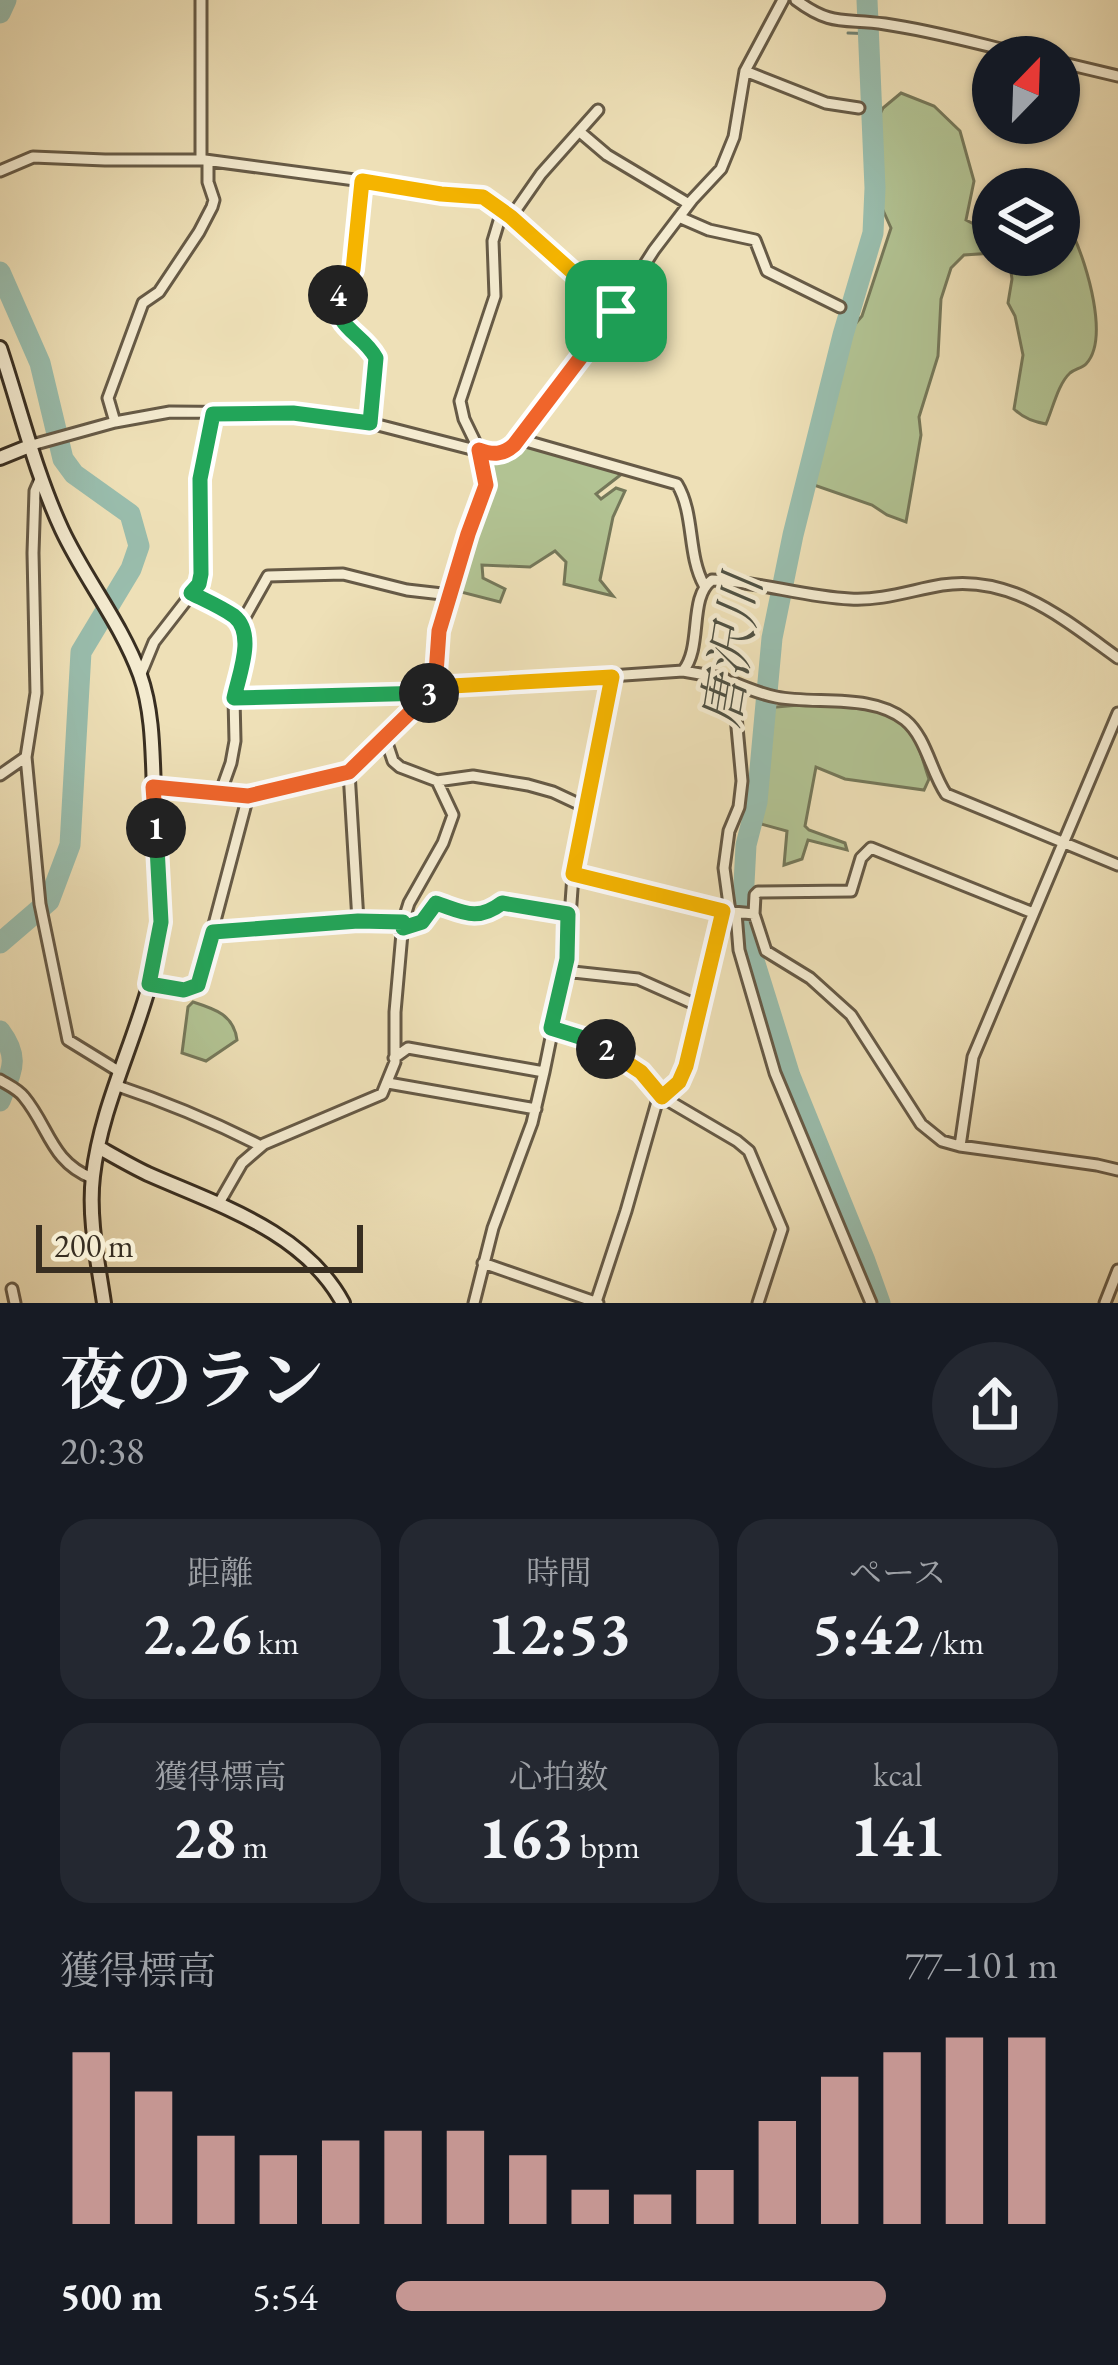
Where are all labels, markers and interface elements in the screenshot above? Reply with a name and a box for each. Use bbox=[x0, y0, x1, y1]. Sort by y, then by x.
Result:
north arrow bbox=[972, 36, 1080, 144]
map controls bbox=[972, 36, 1080, 276]
button: layers bbox=[972, 168, 1080, 276]
pin bbox=[565, 260, 667, 362]
pin: 4 bbox=[308, 265, 368, 325]
text: 4 bbox=[329, 273, 347, 316]
icon: arrive bbox=[583, 278, 649, 344]
water label: 唐沢川 bbox=[686, 565, 776, 732]
pin: 3 bbox=[399, 663, 459, 723]
text: 3 bbox=[420, 671, 438, 714]
pin: 1 bbox=[126, 798, 186, 858]
text: 1 bbox=[147, 806, 165, 849]
pin: 2 bbox=[576, 1019, 636, 1079]
text: 2 bbox=[597, 1027, 615, 1070]
scale bar bbox=[36, 1219, 363, 1272]
text: 200 m bbox=[54, 1224, 134, 1267]
text: 夜のラン bbox=[60, 1337, 324, 1423]
button: share bbox=[932, 1342, 1058, 1468]
text: 20:38 bbox=[60, 1425, 145, 1476]
text: 距離 bbox=[187, 1551, 253, 1594]
text: 時間 bbox=[526, 1551, 592, 1594]
text: ペース bbox=[849, 1551, 946, 1594]
text: 2.26 bbox=[141, 1594, 251, 1672]
text: 12:53 bbox=[487, 1594, 631, 1672]
text: 5:42 bbox=[811, 1594, 923, 1672]
text: km bbox=[251, 1621, 299, 1664]
text: /km bbox=[923, 1621, 984, 1664]
text: kcal bbox=[873, 1753, 922, 1796]
text: 獲得標高 bbox=[154, 1755, 286, 1798]
text: 心拍数 bbox=[509, 1755, 608, 1798]
text: 141 bbox=[850, 1796, 945, 1874]
text: 28 bbox=[172, 1798, 236, 1876]
text: 163 bbox=[478, 1798, 573, 1876]
text: m bbox=[236, 1825, 268, 1868]
text: bpm bbox=[573, 1825, 640, 1868]
text: 77–101 m bbox=[905, 1939, 1058, 1990]
text: 獲得標高 bbox=[60, 1945, 216, 1996]
text: 500 m bbox=[60, 2271, 163, 2322]
text: 5:54 bbox=[252, 2271, 318, 2322]

